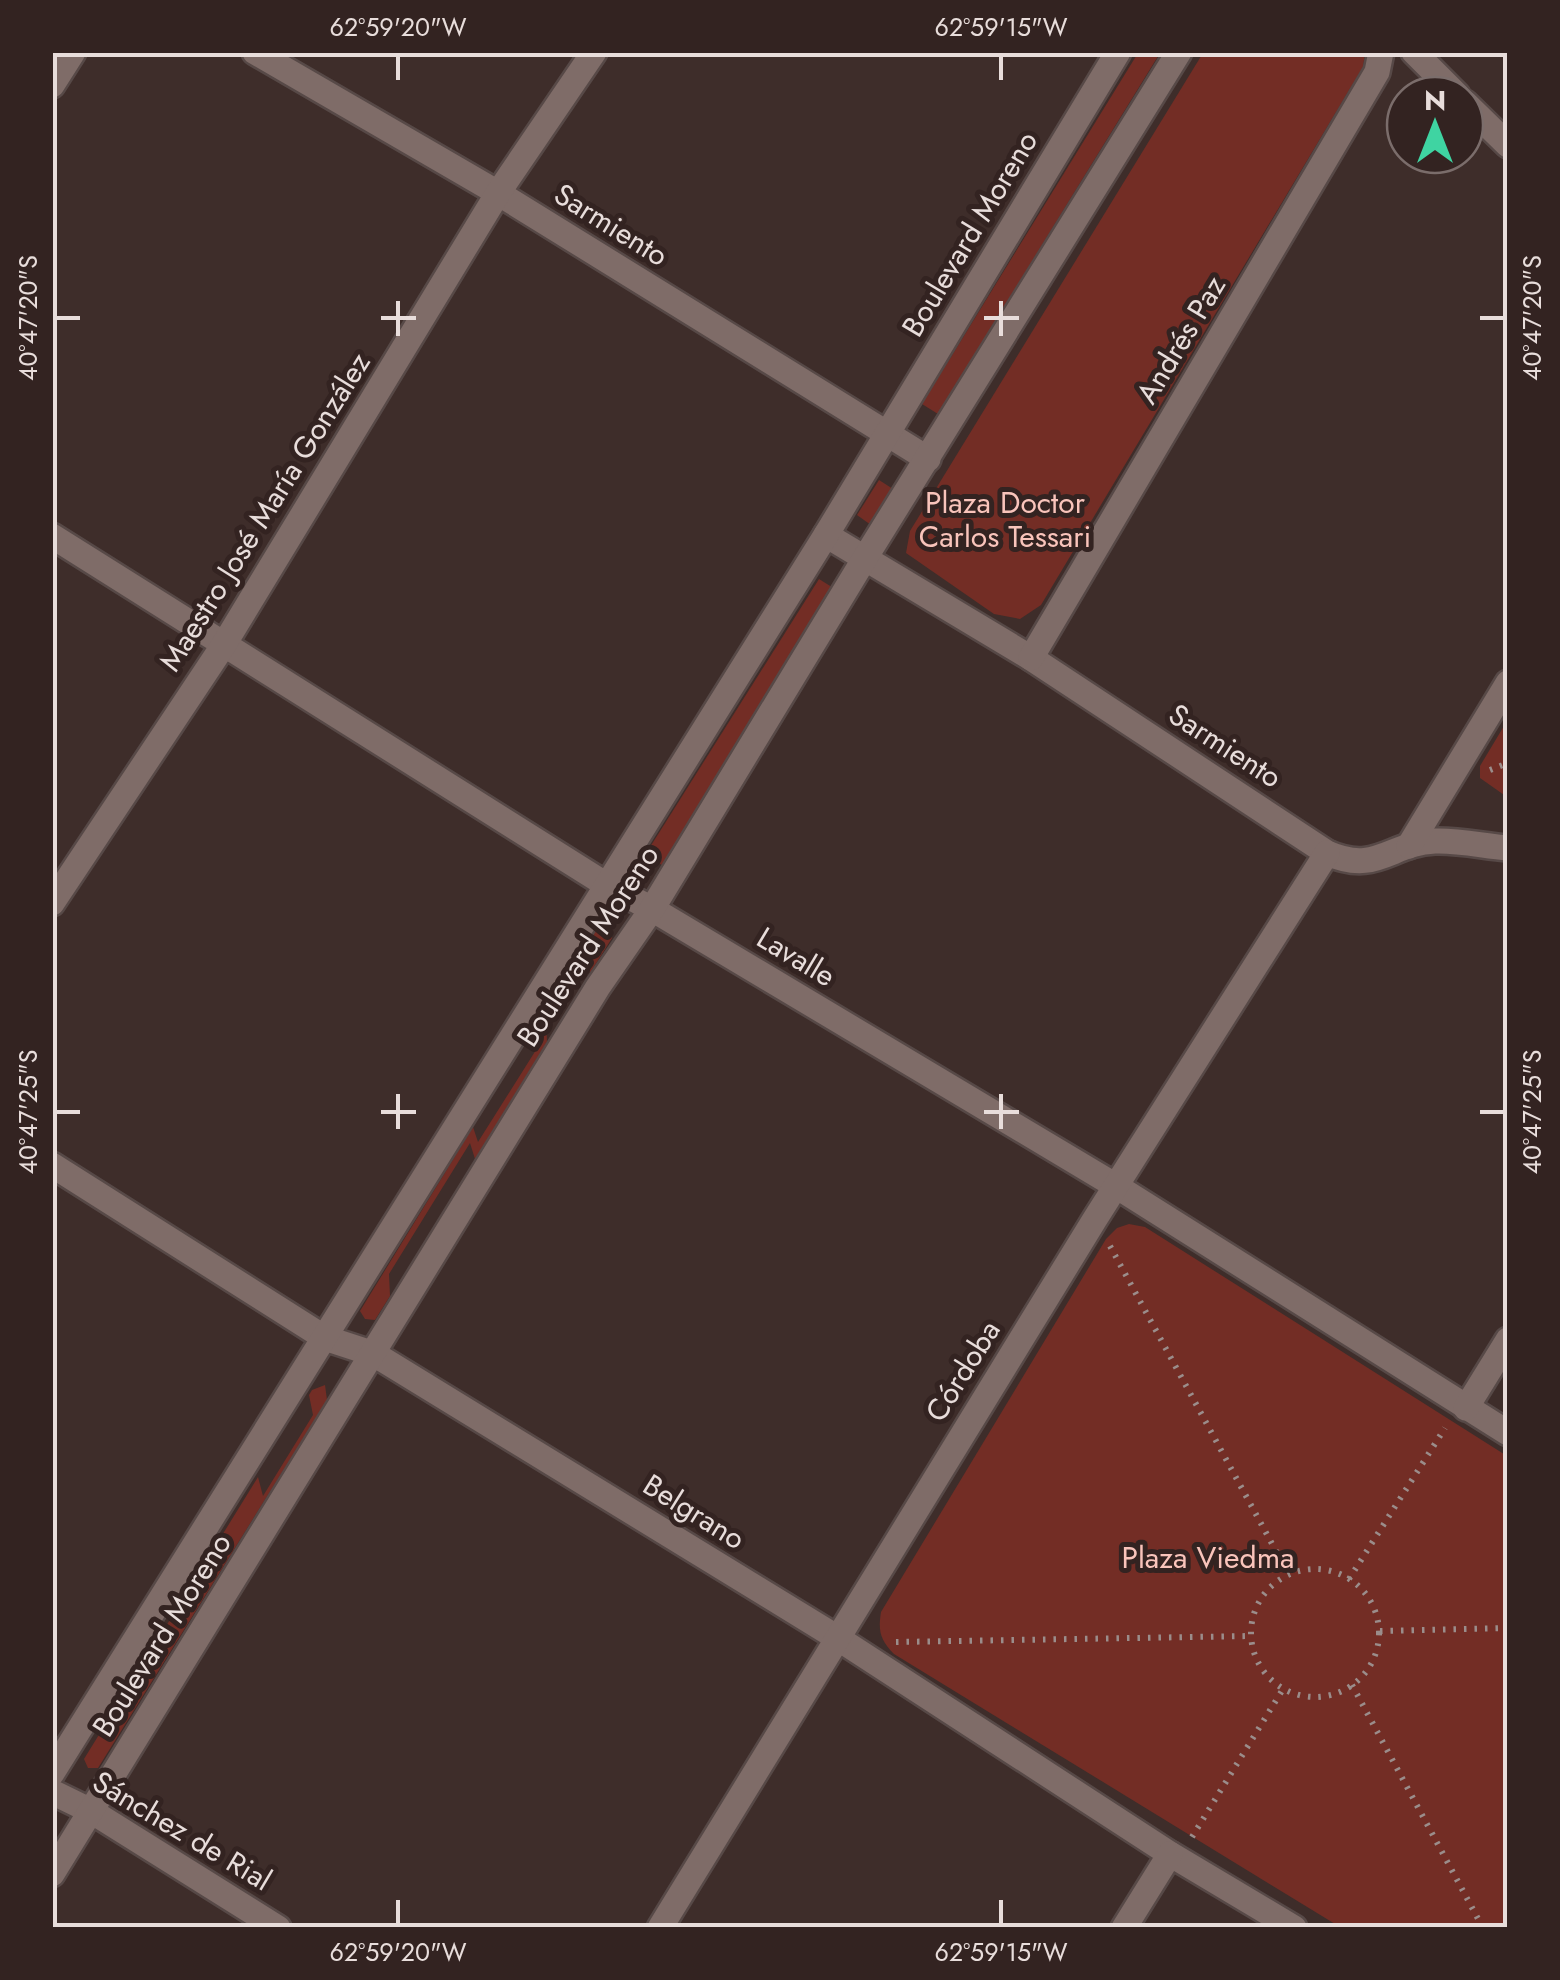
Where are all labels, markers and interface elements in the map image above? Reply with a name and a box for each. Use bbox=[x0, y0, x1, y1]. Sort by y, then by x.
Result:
text: 62°59'20"W bbox=[330, 9, 467, 45]
text: 62°59'15"W bbox=[935, 9, 1068, 45]
north arrow bbox=[1385, 75, 1485, 175]
text: N bbox=[1424, 80, 1446, 121]
street label: Boulevard Moreno bbox=[891, 123, 1048, 345]
street label: Sarmiento bbox=[546, 173, 677, 276]
text: 40°47'20"S bbox=[10, 255, 46, 381]
text: 40°47'20"S bbox=[1514, 255, 1550, 381]
street label: Andrés Paz bbox=[1125, 267, 1236, 412]
street label: Maestro José María González bbox=[149, 344, 381, 679]
park label: Plaza Doctor Carlos Tessari bbox=[919, 481, 1091, 558]
street label: Sarmiento bbox=[1160, 693, 1290, 798]
street label: Boulevard Moreno bbox=[506, 836, 669, 1055]
street label: Lavalle bbox=[749, 916, 844, 997]
text: 40°47'25"S bbox=[10, 1049, 46, 1175]
text: 40°47'25"S bbox=[1514, 1049, 1550, 1175]
street label: Córdoba bbox=[915, 1312, 1011, 1430]
street label: Belgrano bbox=[635, 1463, 754, 1560]
street label: Boulevard Moreno bbox=[82, 1525, 242, 1745]
park label: Plaza Viedma bbox=[1122, 1536, 1294, 1579]
street label: Sánchez de Rial bbox=[85, 1760, 280, 1901]
text: 62°59'20"W bbox=[330, 1934, 467, 1970]
text: 62°59'15"W bbox=[935, 1934, 1068, 1970]

